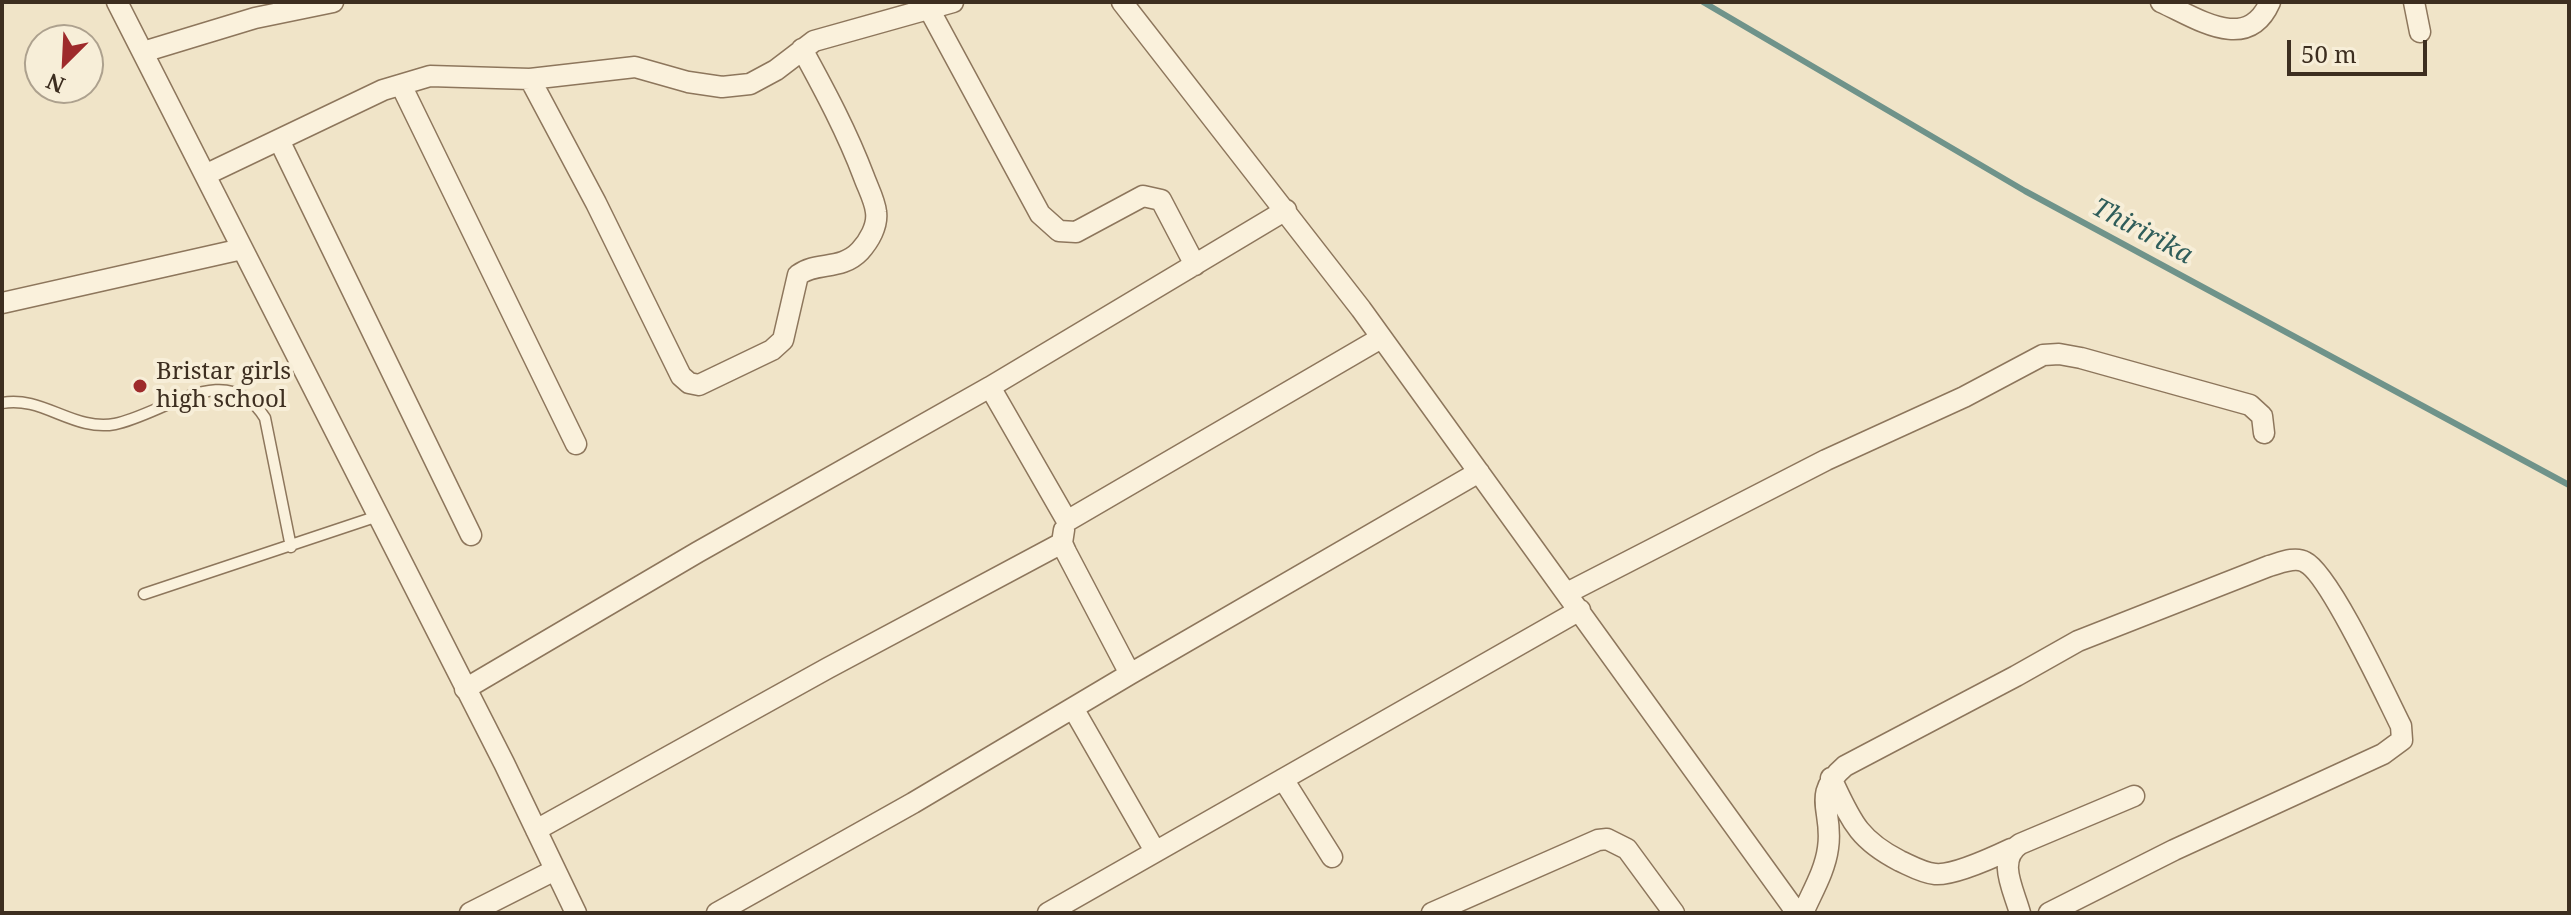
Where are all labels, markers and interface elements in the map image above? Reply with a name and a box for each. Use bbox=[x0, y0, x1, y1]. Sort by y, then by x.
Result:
north arrow bbox=[24, 24, 104, 104]
scale bar bbox=[2291, 24, 2431, 74]
text: 50 m bbox=[2301, 37, 2357, 70]
text: N bbox=[41, 67, 69, 101]
water label: Thiririka bbox=[2086, 193, 2198, 271]
place label: Bristar girls high school bbox=[156, 358, 291, 414]
marker: Bristar girls high school bbox=[131, 377, 149, 395]

